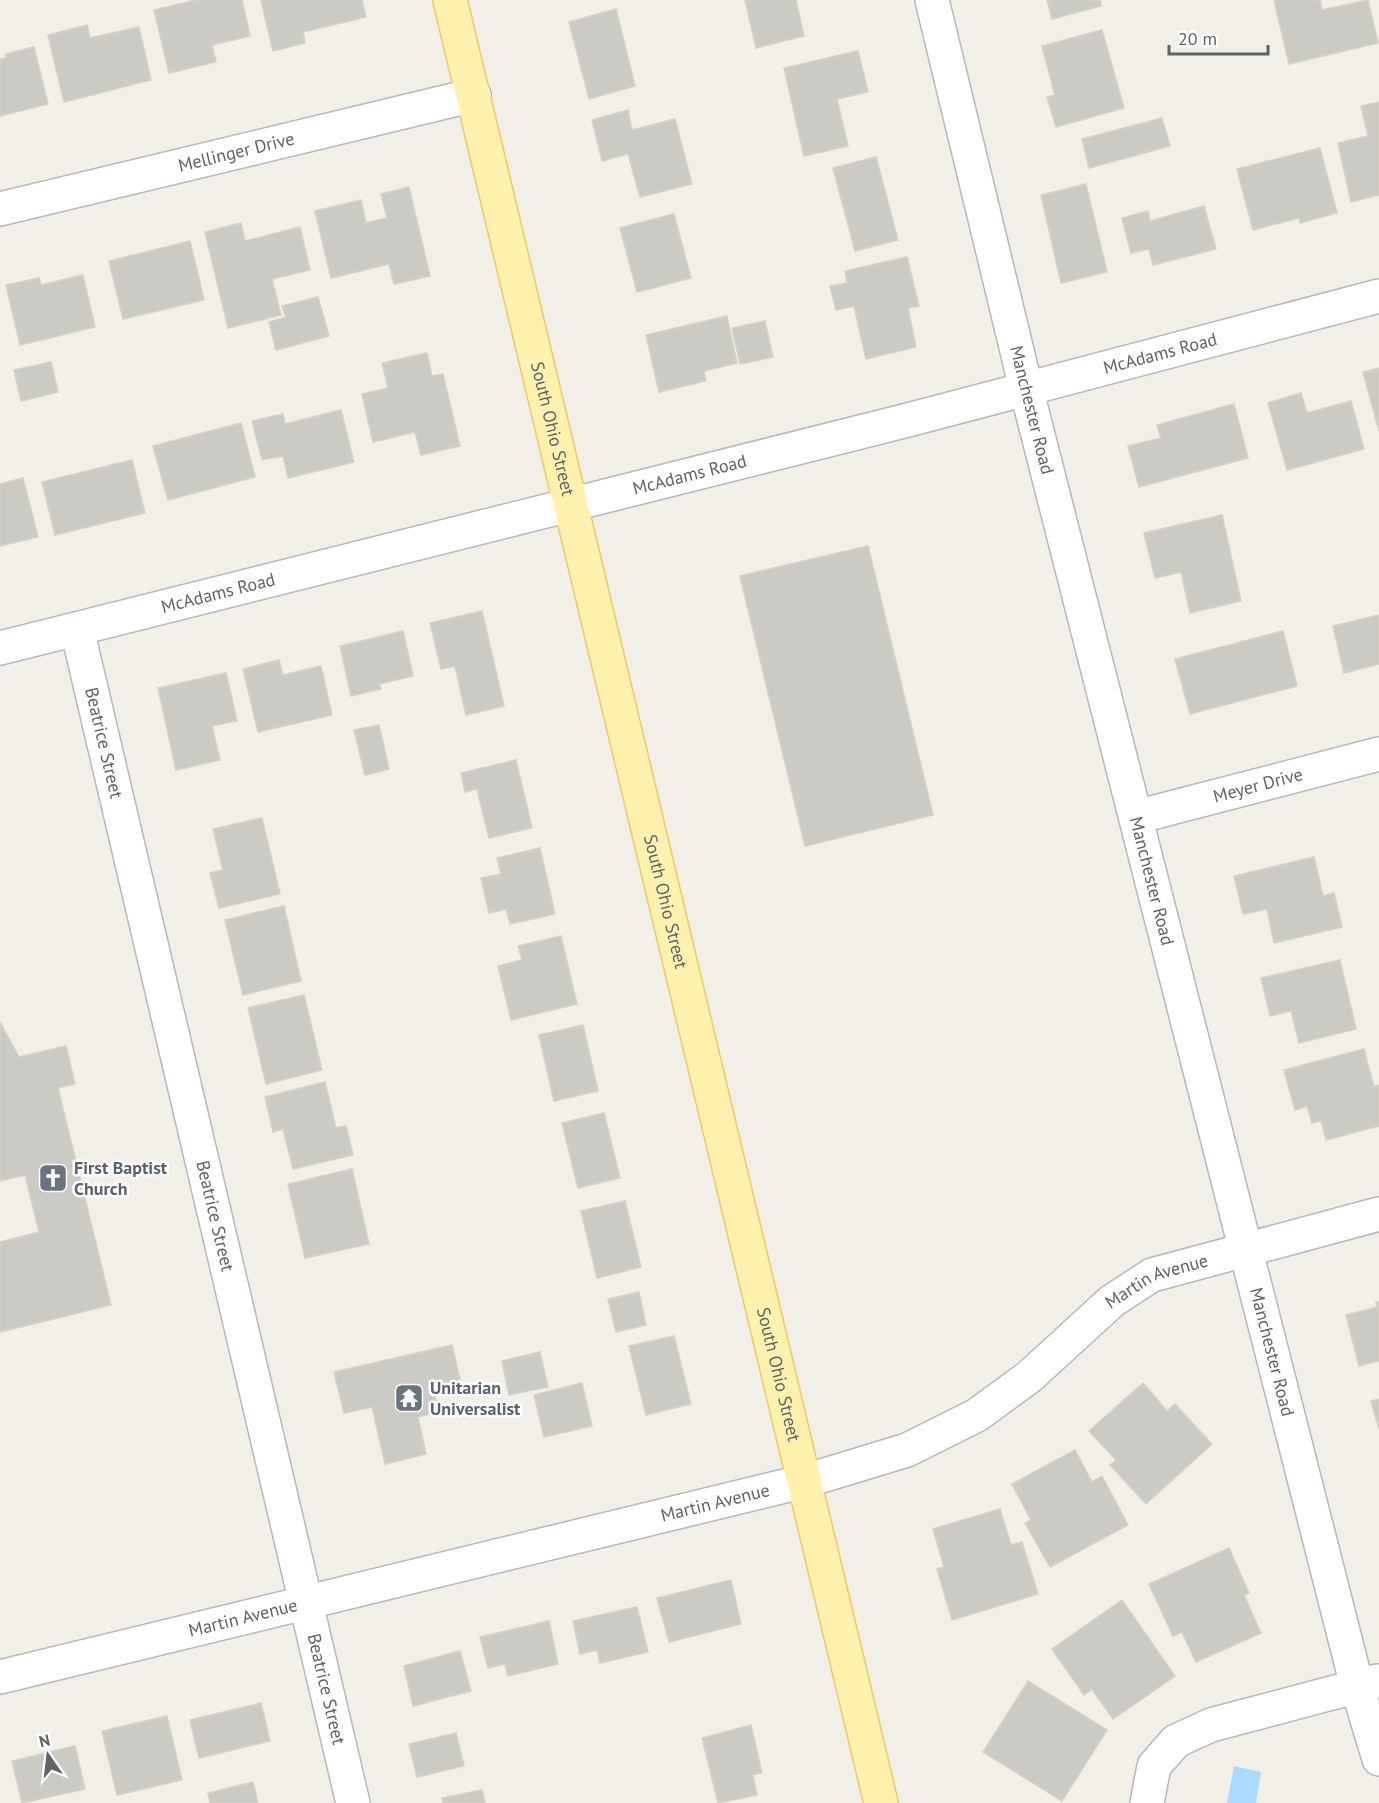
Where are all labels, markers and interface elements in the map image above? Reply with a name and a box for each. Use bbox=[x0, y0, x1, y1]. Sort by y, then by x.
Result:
scale bar bbox=[1169, 18, 1268, 56]
text: 20 m bbox=[1178, 27, 1217, 50]
street label: Mellinger Drive bbox=[176, 127, 297, 177]
street label: McAdams Road bbox=[1101, 327, 1219, 379]
street label: Manchester Road bbox=[1005, 343, 1060, 477]
street label: South Ohio Street bbox=[526, 359, 580, 498]
street label: McAdams Road bbox=[630, 449, 749, 500]
street label: McAdams Road bbox=[159, 567, 277, 618]
street label: Beatrice Street bbox=[80, 685, 128, 801]
street label: Meyer Drive bbox=[1211, 762, 1305, 808]
street label: Manchester Road bbox=[1125, 814, 1180, 948]
street label: South Ohio Street bbox=[639, 832, 693, 971]
place label: First Baptist Church bbox=[74, 1156, 168, 1200]
street label: Beatrice Street bbox=[191, 1158, 240, 1274]
church icon: First Baptist Church bbox=[37, 1162, 69, 1194]
street label: Martin Avenue bbox=[1101, 1248, 1210, 1313]
street label: Manchester Road bbox=[1245, 1285, 1300, 1419]
street label: South Ohio Street bbox=[752, 1305, 806, 1444]
place label: Unitarian Universalist bbox=[430, 1376, 521, 1420]
temple icon: Unitarian Universalist bbox=[393, 1382, 425, 1414]
street label: Martin Avenue bbox=[658, 1478, 772, 1527]
street label: Martin Avenue bbox=[186, 1593, 300, 1642]
street label: Beatrice Street bbox=[303, 1631, 351, 1747]
north arrow bbox=[18, 1725, 78, 1785]
text: N bbox=[37, 1729, 52, 1751]

